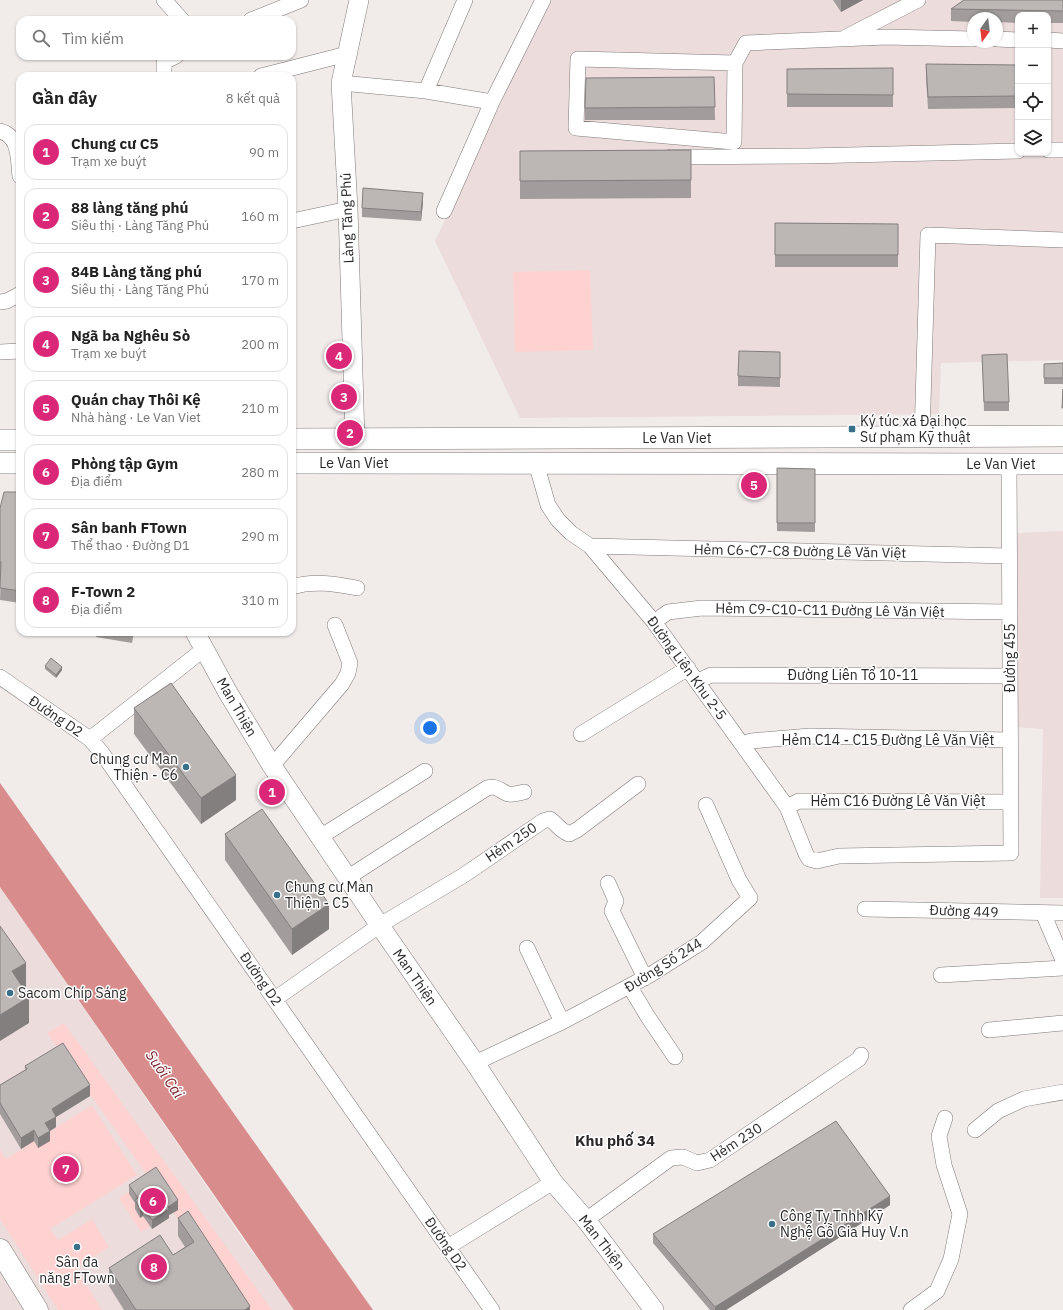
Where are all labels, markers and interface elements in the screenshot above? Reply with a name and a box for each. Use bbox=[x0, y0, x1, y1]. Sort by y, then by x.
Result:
north arrow bbox=[967, 12, 1003, 48]
map controls bbox=[1015, 12, 1051, 156]
button: + bbox=[1015, 12, 1051, 48]
search box bbox=[16, 16, 296, 60]
icon: search bbox=[30, 27, 52, 49]
text: Tìm kiếm bbox=[62, 29, 124, 48]
button: − bbox=[1015, 48, 1051, 84]
button: locate bbox=[1015, 84, 1051, 120]
text: Gần đây bbox=[32, 87, 97, 109]
text: 8 kết quả bbox=[226, 90, 280, 107]
button: layers bbox=[1015, 120, 1051, 156]
text: Chung cư C5 bbox=[71, 134, 158, 153]
text: 1 bbox=[42, 144, 50, 161]
text: 90 m bbox=[249, 144, 279, 161]
text: Trạm xe buýt bbox=[71, 153, 147, 170]
street label: Làng Tăng Phú bbox=[336, 172, 358, 264]
text: 88 làng tăng phú bbox=[71, 198, 188, 217]
text: 2 bbox=[42, 208, 50, 225]
text: 160 m bbox=[241, 208, 279, 225]
text: Siêu thị · Làng Tăng Phú bbox=[71, 217, 209, 234]
text: 84B Làng tăng phú bbox=[71, 262, 202, 281]
text: 3 bbox=[42, 272, 50, 289]
text: 170 m bbox=[241, 272, 279, 289]
text: Siêu thị · Làng Tăng Phú bbox=[71, 281, 209, 298]
text: Ngã ba Nghêu Sò bbox=[71, 326, 190, 345]
text: 4 bbox=[42, 336, 50, 353]
text: 200 m bbox=[241, 336, 279, 353]
pin: 4 bbox=[326, 341, 352, 371]
text: Trạm xe buýt bbox=[71, 345, 147, 362]
pin: 3 bbox=[331, 382, 357, 412]
text: Quán chay Thôi Kệ bbox=[71, 390, 201, 409]
text: 5 bbox=[42, 400, 50, 417]
text: 210 m bbox=[241, 400, 279, 417]
text: Nhà hàng · Le Van Viet bbox=[71, 409, 201, 426]
place label: Ký túc xá Đại học Sư phạm Kỹ thuật bbox=[860, 412, 971, 446]
pin: 2 bbox=[337, 418, 363, 448]
marker: Ký túc xá Đại học Sư phạm Kỹ thuật bbox=[847, 424, 857, 434]
street label: Le Van Viet bbox=[642, 429, 712, 447]
text: Phòng tập Gym bbox=[71, 454, 178, 473]
street label: Le Van Viet bbox=[319, 454, 389, 472]
street label: Le Van Viet bbox=[966, 455, 1036, 473]
text: 6 bbox=[42, 464, 50, 481]
text: 280 m bbox=[241, 464, 279, 481]
pin: 5 bbox=[741, 470, 767, 500]
text: Địa điểm bbox=[71, 473, 122, 490]
text: Sân banh FTown bbox=[71, 518, 187, 537]
text: 7 bbox=[42, 528, 50, 545]
text: 290 m bbox=[241, 528, 279, 545]
text: Thể thao · Đường D1 bbox=[71, 537, 190, 554]
street label: Hẻm C6-C7-C8 Đường Lê Văn Việt bbox=[694, 540, 906, 562]
text: F-Town 2 bbox=[71, 582, 135, 601]
text: 8 bbox=[42, 592, 50, 609]
text: 310 m bbox=[241, 592, 279, 609]
street label: Hẻm C9-C10-C11 Đường Lê Văn Việt bbox=[715, 599, 945, 621]
text: Địa điểm bbox=[71, 601, 122, 618]
street label: Đường Liên Khu 2-5 bbox=[643, 613, 731, 723]
street label: Đường 455 bbox=[1001, 623, 1019, 693]
street label: Đường Liên Tổ 10-11 bbox=[788, 666, 918, 684]
street label: Man Thiện bbox=[213, 674, 261, 740]
street label: Đường D2 bbox=[25, 691, 87, 741]
your location bbox=[420, 718, 440, 738]
street label: Hẻm C14 - C15 Đường Lê Văn Việt bbox=[782, 731, 994, 749]
place label: Chung cư Man Thiện - C6 bbox=[90, 750, 178, 784]
marker: Chung cư Man Thiện - C6 bbox=[181, 762, 191, 772]
pin: 1 bbox=[259, 777, 285, 807]
street label: Hẻm C16 Đường Lê Văn Việt bbox=[810, 792, 986, 810]
street label: Hẻm 250 bbox=[482, 818, 540, 866]
place label: Chung cư Man Thiện - C5 bbox=[285, 878, 373, 912]
marker: Chung cư Man Thiện - C5 bbox=[272, 890, 282, 900]
street label: Đường 449 bbox=[929, 901, 999, 921]
street label: Đường Số 244 bbox=[621, 934, 705, 996]
street label: Man Thiện bbox=[389, 945, 441, 1009]
street label: Đường D2 bbox=[236, 949, 286, 1009]
place label: Sacom Chíp Sáng bbox=[18, 984, 127, 1002]
marker: Sacom Chíp Sáng bbox=[5, 988, 15, 998]
water label: Suối Cái bbox=[142, 1046, 188, 1102]
street label: Hẻm 230 bbox=[707, 1119, 765, 1165]
district label: Khu phố 34 bbox=[575, 1131, 655, 1150]
pin: 7 bbox=[53, 1154, 79, 1184]
pin: 6 bbox=[140, 1186, 166, 1216]
place label: Công Ty Tnhh Kỹ Nghệ Gỗ Gia Huy V.n bbox=[780, 1207, 909, 1241]
street label: Man Thiện bbox=[575, 1211, 629, 1273]
street label: Đường D2 bbox=[421, 1214, 471, 1274]
marker: Công Ty Tnhh Kỹ Nghệ Gỗ Gia Huy V.n bbox=[767, 1219, 777, 1229]
marker: Sân đa năng FTown bbox=[72, 1242, 82, 1252]
pin: 8 bbox=[141, 1252, 167, 1282]
place label: Sân đa năng FTown bbox=[39, 1253, 115, 1287]

